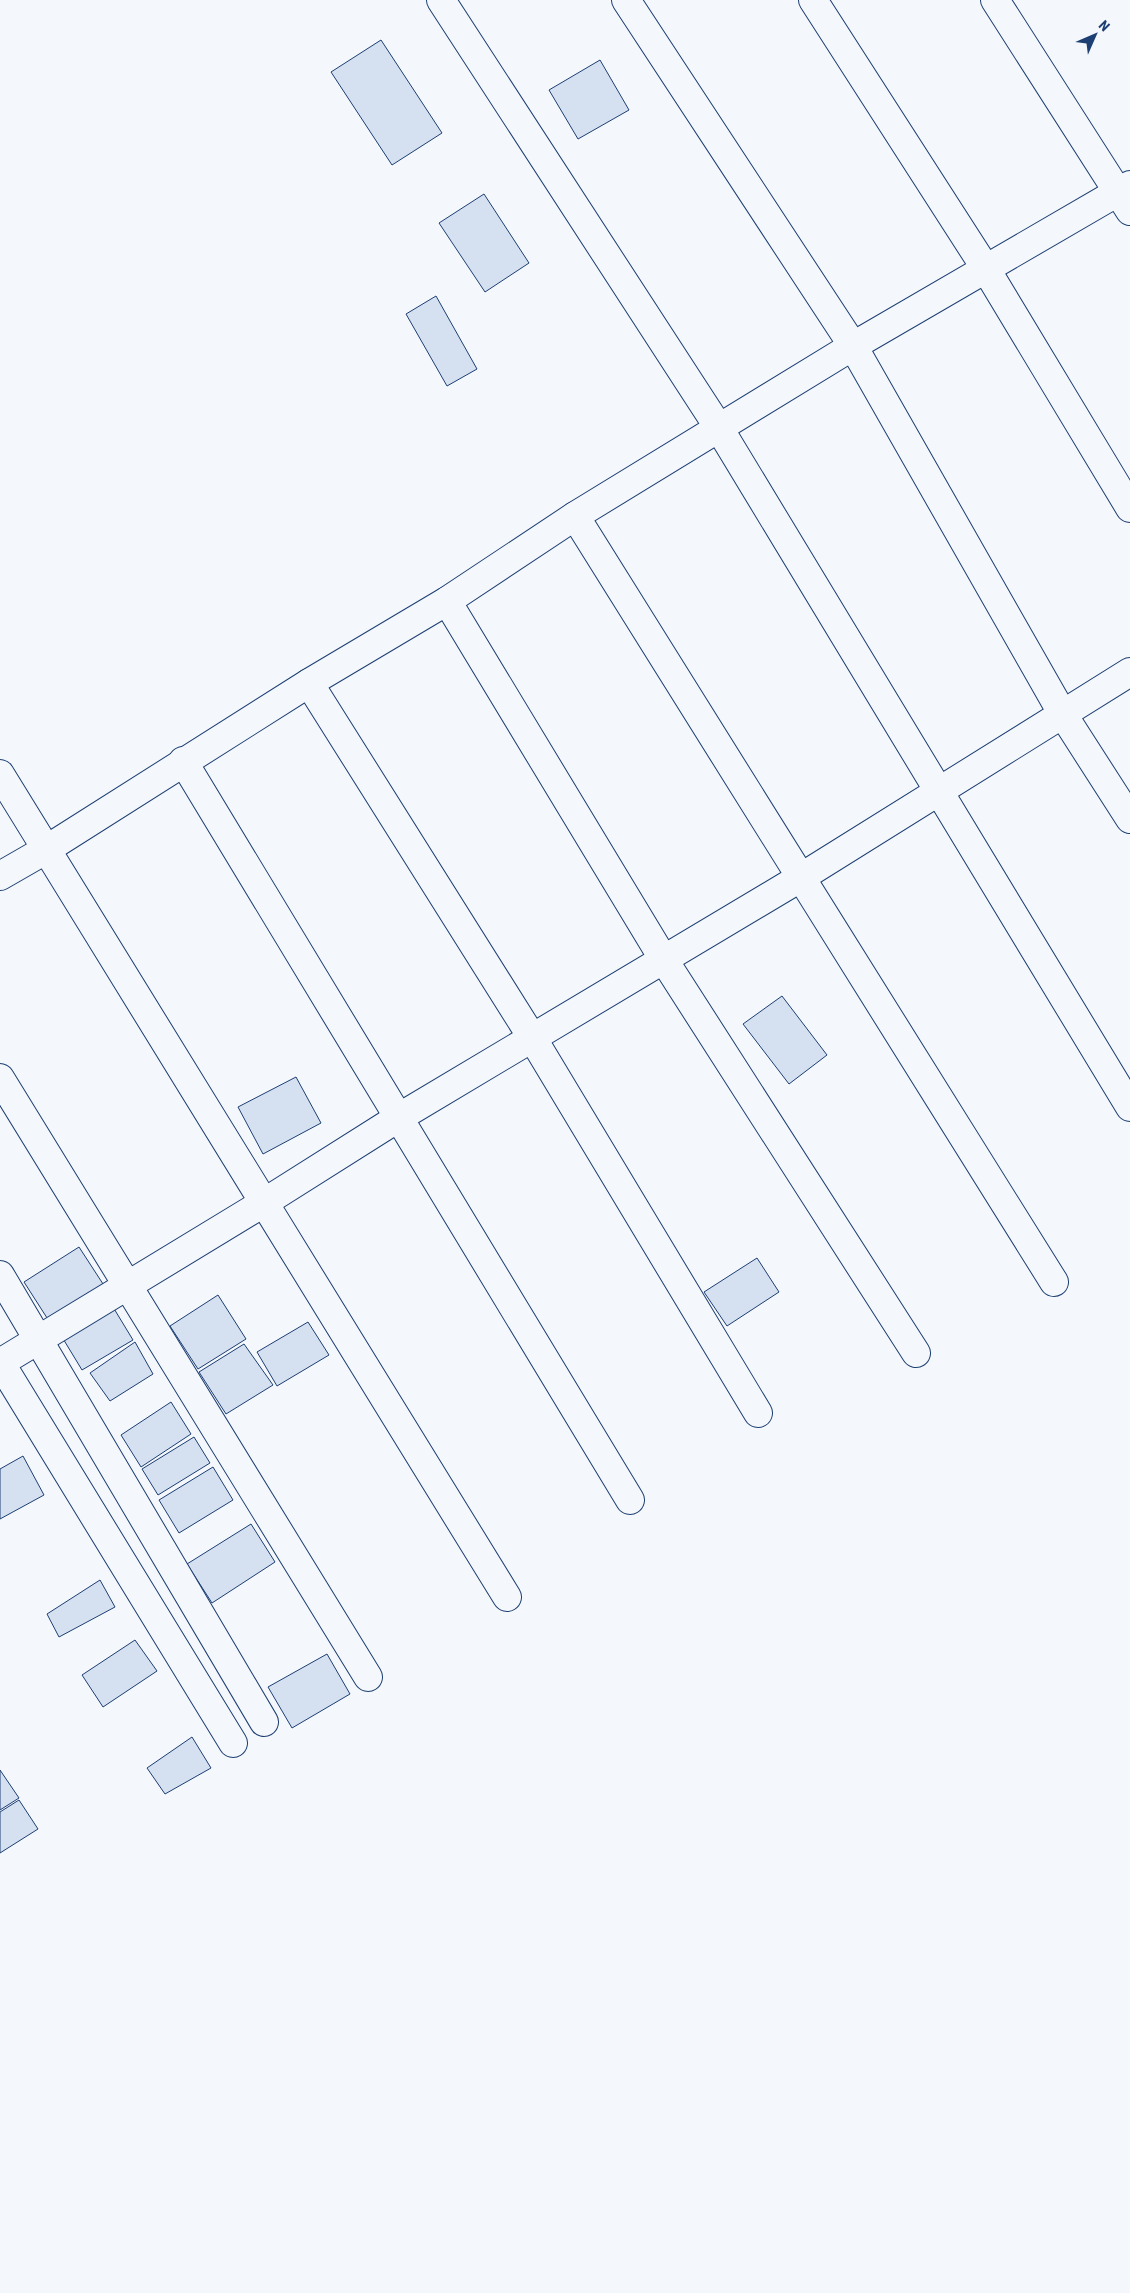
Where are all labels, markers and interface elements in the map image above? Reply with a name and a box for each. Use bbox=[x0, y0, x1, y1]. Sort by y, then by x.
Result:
north arrow bbox=[1070, 10, 1120, 60]
text: N bbox=[1096, 17, 1113, 34]

